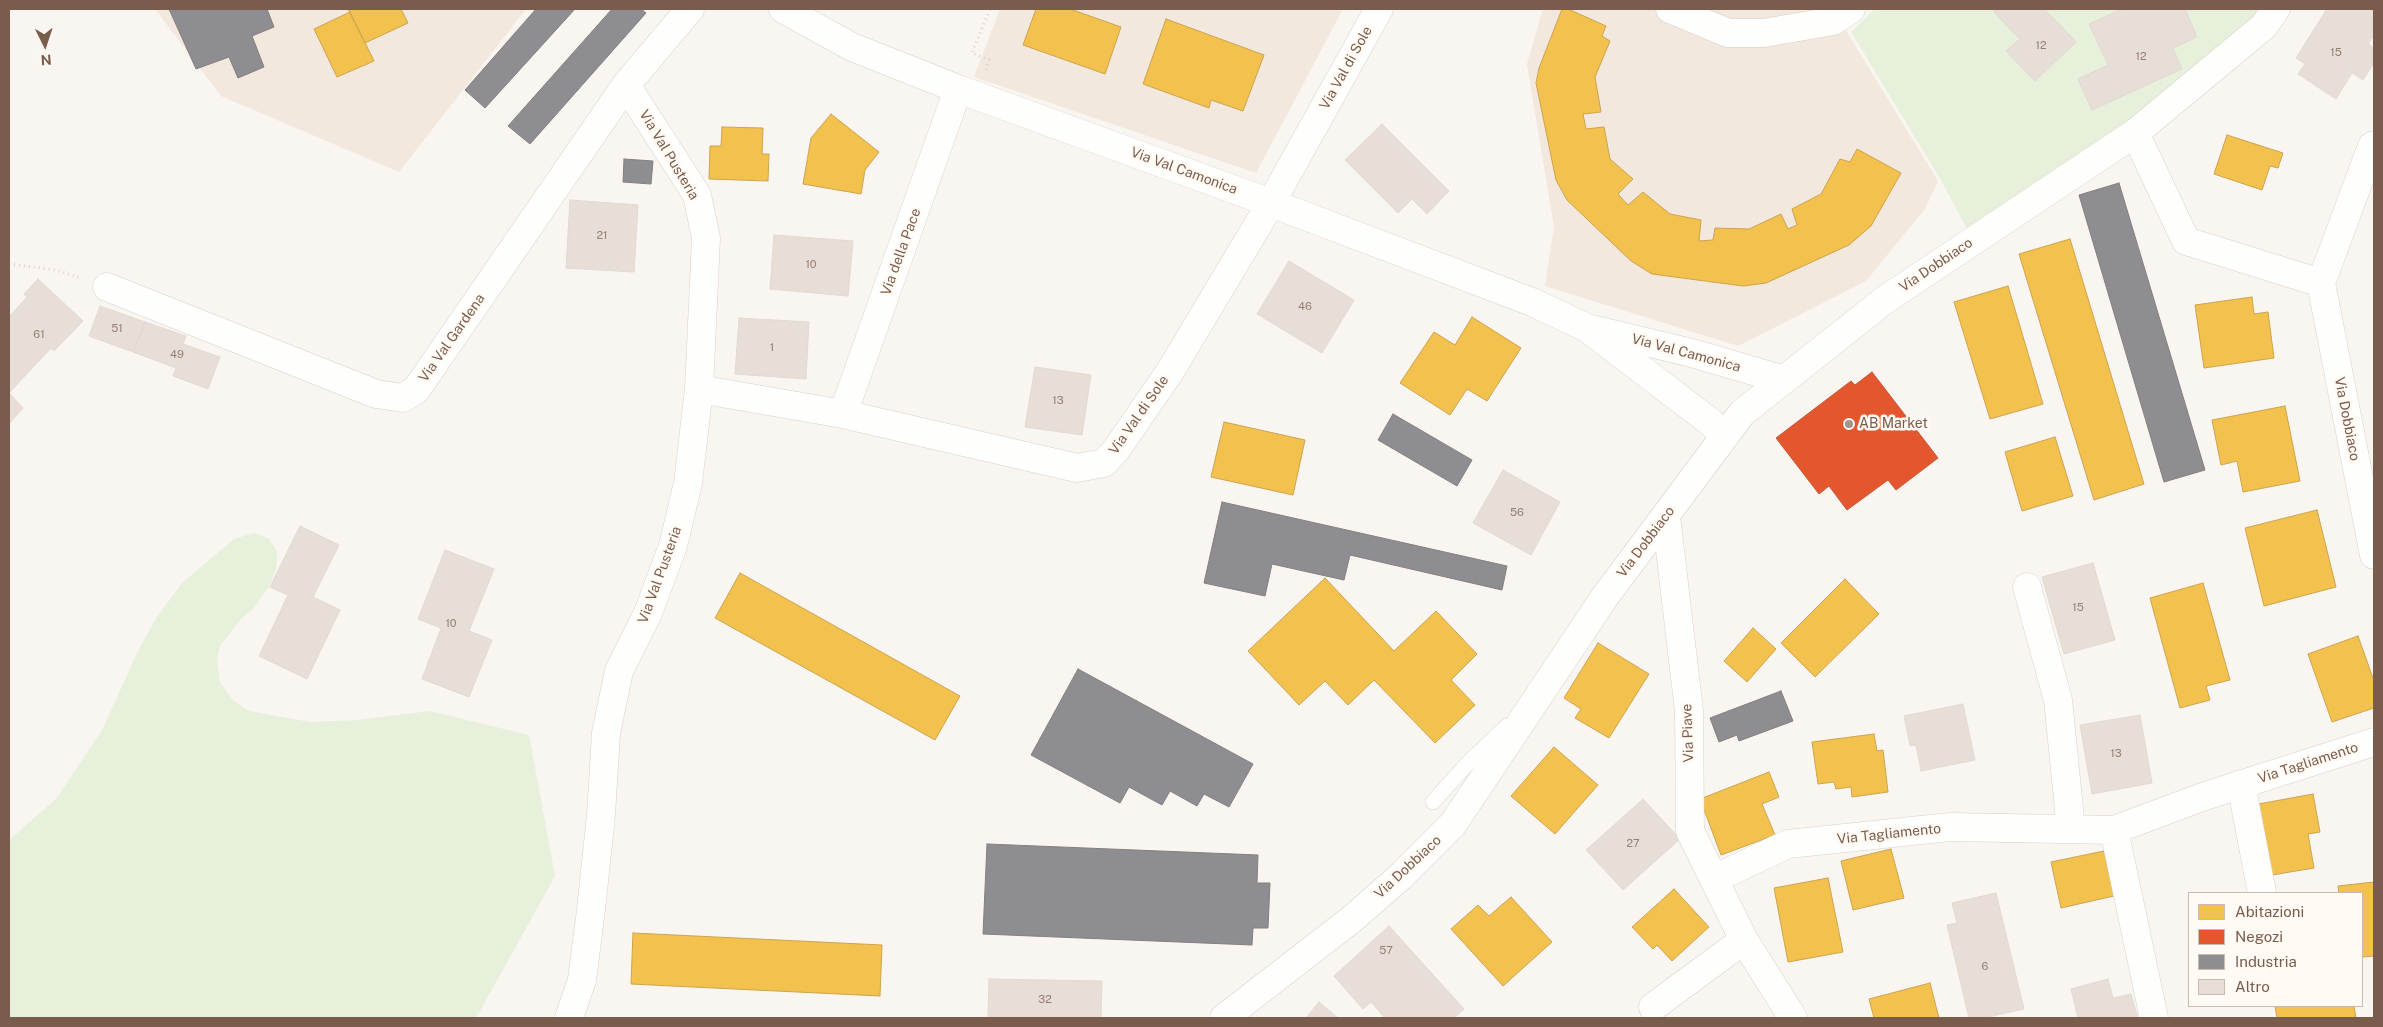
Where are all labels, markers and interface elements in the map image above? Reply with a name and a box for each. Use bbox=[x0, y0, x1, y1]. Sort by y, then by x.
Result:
north arrow bbox=[20, 20, 70, 70]
street label: Via Val di Sole bbox=[1316, 23, 1376, 113]
house number: 12 bbox=[2035, 39, 2047, 53]
house number: 15 bbox=[2330, 46, 2342, 60]
house number: 12 bbox=[2135, 50, 2147, 64]
text: N bbox=[40, 52, 52, 68]
street label: Via Val Pusteria bbox=[636, 107, 702, 203]
street label: Via Val Camonica bbox=[1128, 144, 1240, 198]
street label: Via della Pace bbox=[877, 206, 925, 298]
house number: 21 bbox=[596, 229, 608, 243]
street label: Via Dobbiaco bbox=[1896, 234, 1976, 296]
house number: 10 bbox=[805, 258, 817, 272]
street label: Via Val Gardena bbox=[415, 291, 489, 385]
house number: 46 bbox=[1298, 300, 1312, 314]
house number: 51 bbox=[111, 322, 123, 336]
house number: 61 bbox=[33, 328, 45, 342]
street label: Via Val Camonica bbox=[1630, 330, 1742, 376]
house number: 1 bbox=[770, 341, 774, 355]
house number: 49 bbox=[170, 348, 184, 362]
street label: Via Val di Sole bbox=[1106, 372, 1172, 458]
street label: Via Dobbiaco bbox=[2331, 376, 2363, 462]
house number: 13 bbox=[1052, 394, 1064, 408]
place label: AB Market bbox=[1859, 416, 1928, 432]
marker: AB Market bbox=[1843, 418, 1855, 430]
street label: Via Dobbiaco bbox=[1614, 503, 1678, 581]
house number: 56 bbox=[1510, 506, 1524, 520]
street label: Via Val Pusteria bbox=[635, 524, 685, 626]
house number: 15 bbox=[2072, 601, 2084, 615]
house number: 10 bbox=[445, 617, 457, 631]
street label: Via Piave bbox=[1679, 703, 1697, 763]
street label: Via Tagliamento bbox=[2256, 739, 2360, 787]
house number: 13 bbox=[2110, 747, 2122, 761]
street label: Via Tagliamento bbox=[1836, 820, 1942, 848]
street label: Via Dobbiaco bbox=[1371, 832, 1445, 902]
house number: 27 bbox=[1626, 837, 1640, 851]
legend bbox=[2188, 892, 2363, 1007]
text: Abitazioni bbox=[2235, 903, 2304, 920]
text: Negozi bbox=[2235, 928, 2283, 945]
house number: 57 bbox=[1379, 944, 1393, 958]
text: Industria bbox=[2235, 953, 2297, 970]
house number: 6 bbox=[1982, 960, 1988, 974]
text: Altro bbox=[2235, 978, 2270, 995]
house number: 32 bbox=[1038, 993, 1052, 1007]

